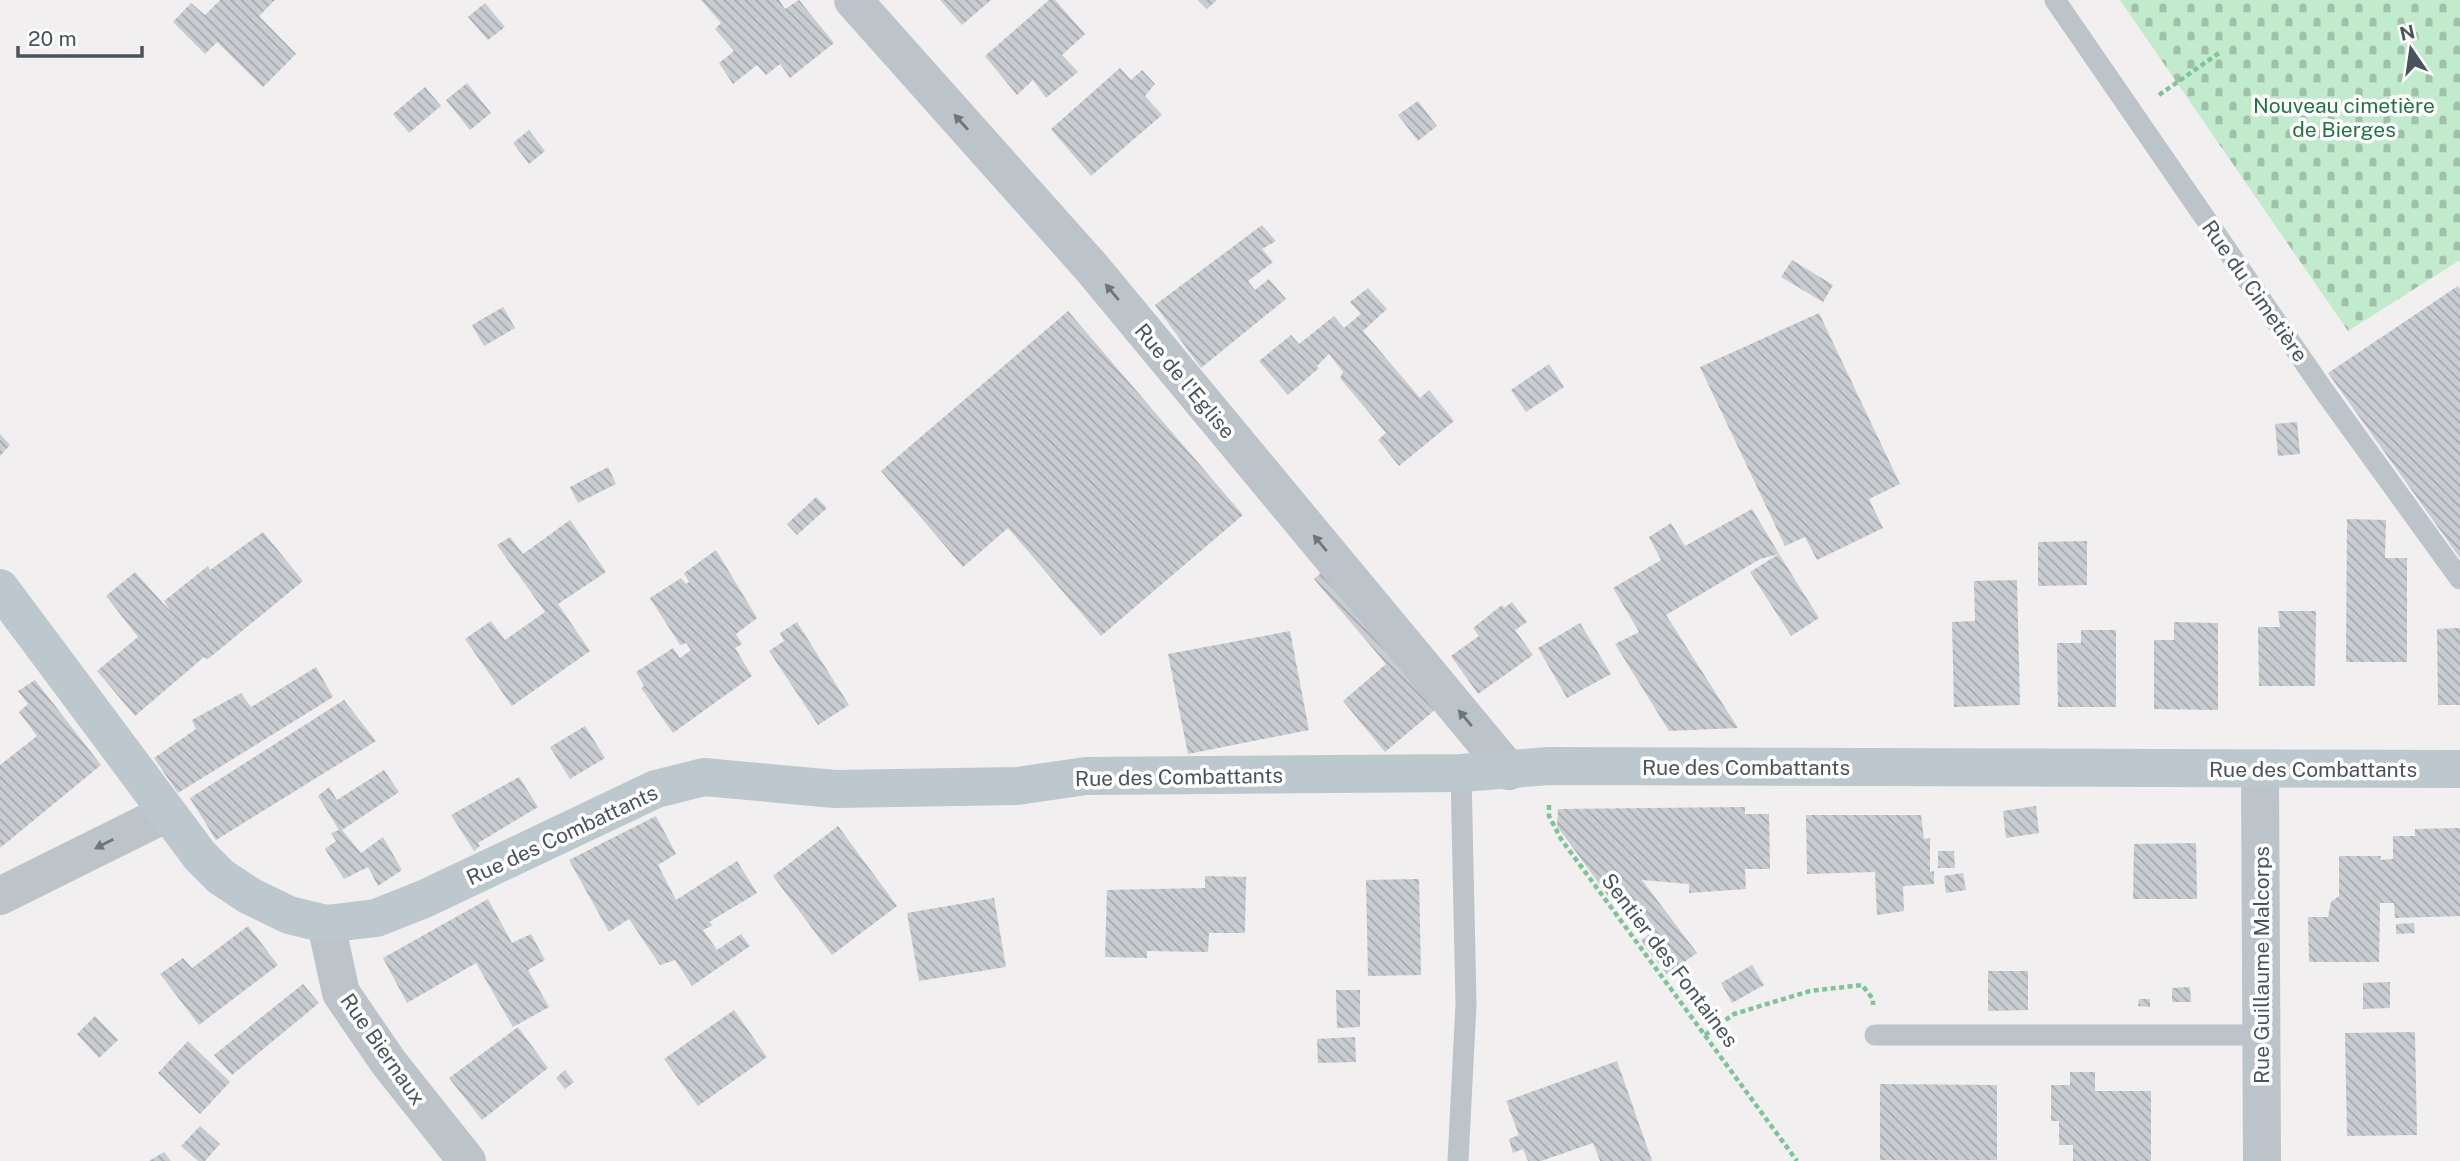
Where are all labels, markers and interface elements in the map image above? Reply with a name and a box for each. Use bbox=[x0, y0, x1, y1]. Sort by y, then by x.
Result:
scale bar bbox=[18, 14, 142, 58]
north arrow bbox=[2376, 14, 2446, 84]
text: N bbox=[2397, 20, 2417, 45]
text: 20 m bbox=[28, 26, 77, 51]
park label: Nouveau cimetière de Bierges bbox=[2253, 93, 2435, 142]
one-way arrow bbox=[954, 114, 970, 131]
street label: Rue du Cimetière bbox=[2197, 215, 2313, 367]
one-way arrow bbox=[1105, 284, 1120, 301]
street label: Rue de l'Eglise bbox=[1130, 318, 1240, 444]
one-way arrow bbox=[1312, 534, 1328, 552]
one-way arrow bbox=[1458, 710, 1473, 727]
street label: Rue des Combattants bbox=[1642, 755, 1850, 780]
street label: Rue des Combattants bbox=[2209, 757, 2417, 782]
street label: Rue des Combattants bbox=[1075, 763, 1283, 791]
street label: Rue des Combattants bbox=[462, 780, 662, 890]
one-way arrow bbox=[94, 839, 114, 850]
street label: Rue Guillaume Malcorps bbox=[2249, 846, 2274, 1084]
street label: Sentier des Fontaines bbox=[1596, 868, 1744, 1052]
street label: Rue Biernaux bbox=[335, 988, 431, 1110]

